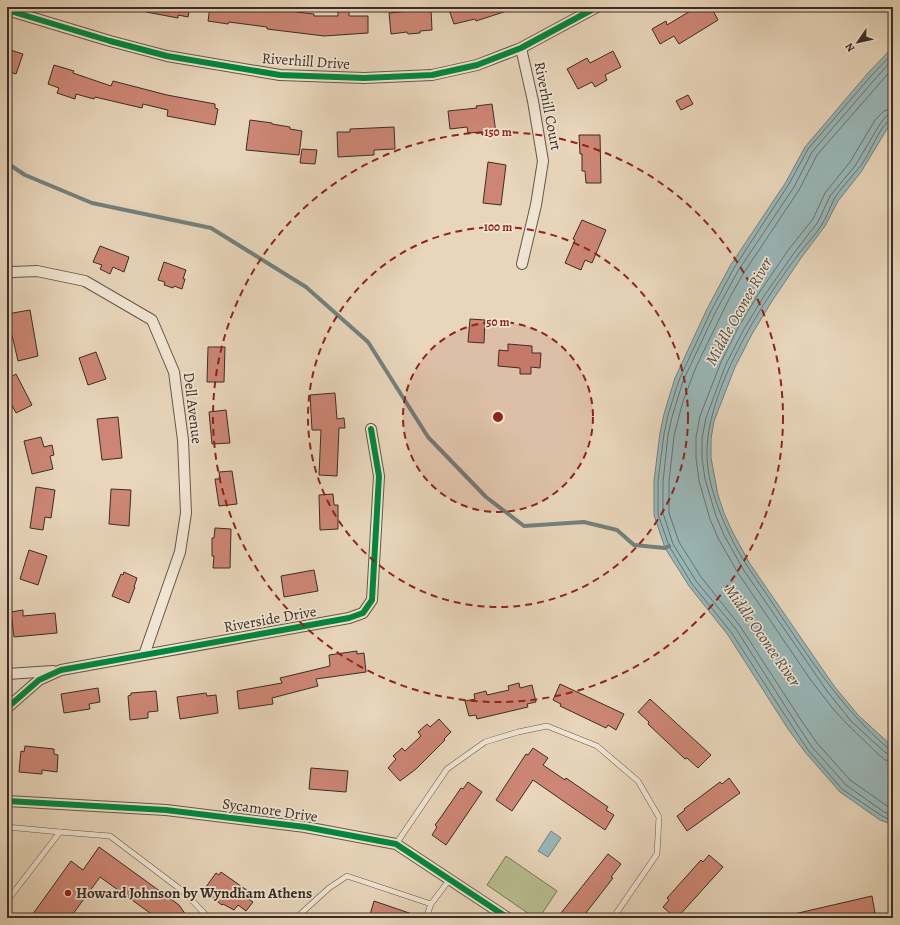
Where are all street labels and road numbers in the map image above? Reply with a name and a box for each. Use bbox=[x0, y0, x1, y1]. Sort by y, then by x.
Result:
street label: Riverhill Drive bbox=[261, 48, 351, 74]
street label: Riverhill Court bbox=[530, 60, 566, 152]
street label: Dell Avenue bbox=[179, 371, 207, 445]
street label: Riverside Drive bbox=[222, 601, 318, 637]
street label: Sycamore Drive bbox=[221, 793, 319, 827]

